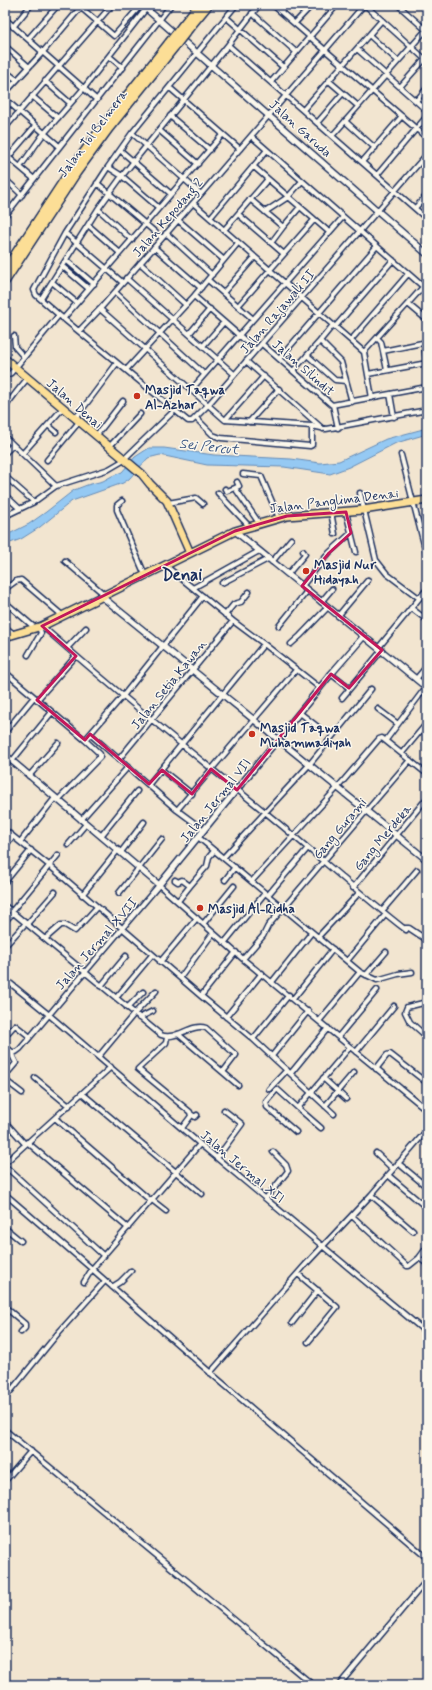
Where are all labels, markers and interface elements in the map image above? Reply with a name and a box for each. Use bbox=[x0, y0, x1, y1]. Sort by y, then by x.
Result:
street label: Jalan Tol Belmera bbox=[55, 87, 132, 181]
street label: Jalan Garuda bbox=[265, 97, 335, 162]
street label: Jalan Kepodang 2 bbox=[129, 174, 209, 262]
street label: Jalan Rajawali II bbox=[237, 266, 320, 358]
street label: Jalan Silindit bbox=[268, 336, 338, 400]
street label: Jalan Denai bbox=[42, 375, 106, 433]
place label: Masjid Taqwa Al-Azhar bbox=[145, 382, 225, 414]
marker: Masjid Taqwa Al-Azhar bbox=[132, 391, 142, 401]
water label: Sei Percut bbox=[178, 435, 240, 459]
street label: Jalan Panglima Denai bbox=[269, 485, 400, 519]
place label: Masjid Nur Hidayah bbox=[314, 557, 377, 589]
district label: Denai bbox=[162, 564, 202, 586]
marker: Masjid Nur Hidayah bbox=[301, 566, 311, 576]
street label: Jalan Setia Kawan bbox=[128, 636, 211, 734]
place label: Masjid Taqwa Muhammadiyah bbox=[260, 720, 352, 752]
marker: Masjid Taqwa Muhammadiyah bbox=[247, 729, 257, 739]
street label: Jalan Jermal VII bbox=[177, 755, 255, 846]
street label: Gang Gurami bbox=[309, 795, 372, 864]
street label: Gang Merdeka bbox=[350, 801, 417, 875]
street label: Jalan Jermal XVII bbox=[52, 894, 142, 994]
place label: Masjid Al-Ridha bbox=[208, 901, 295, 919]
marker: Masjid Al-Ridha bbox=[195, 903, 205, 913]
street label: Jalan Jermal XII bbox=[196, 1127, 288, 1207]

